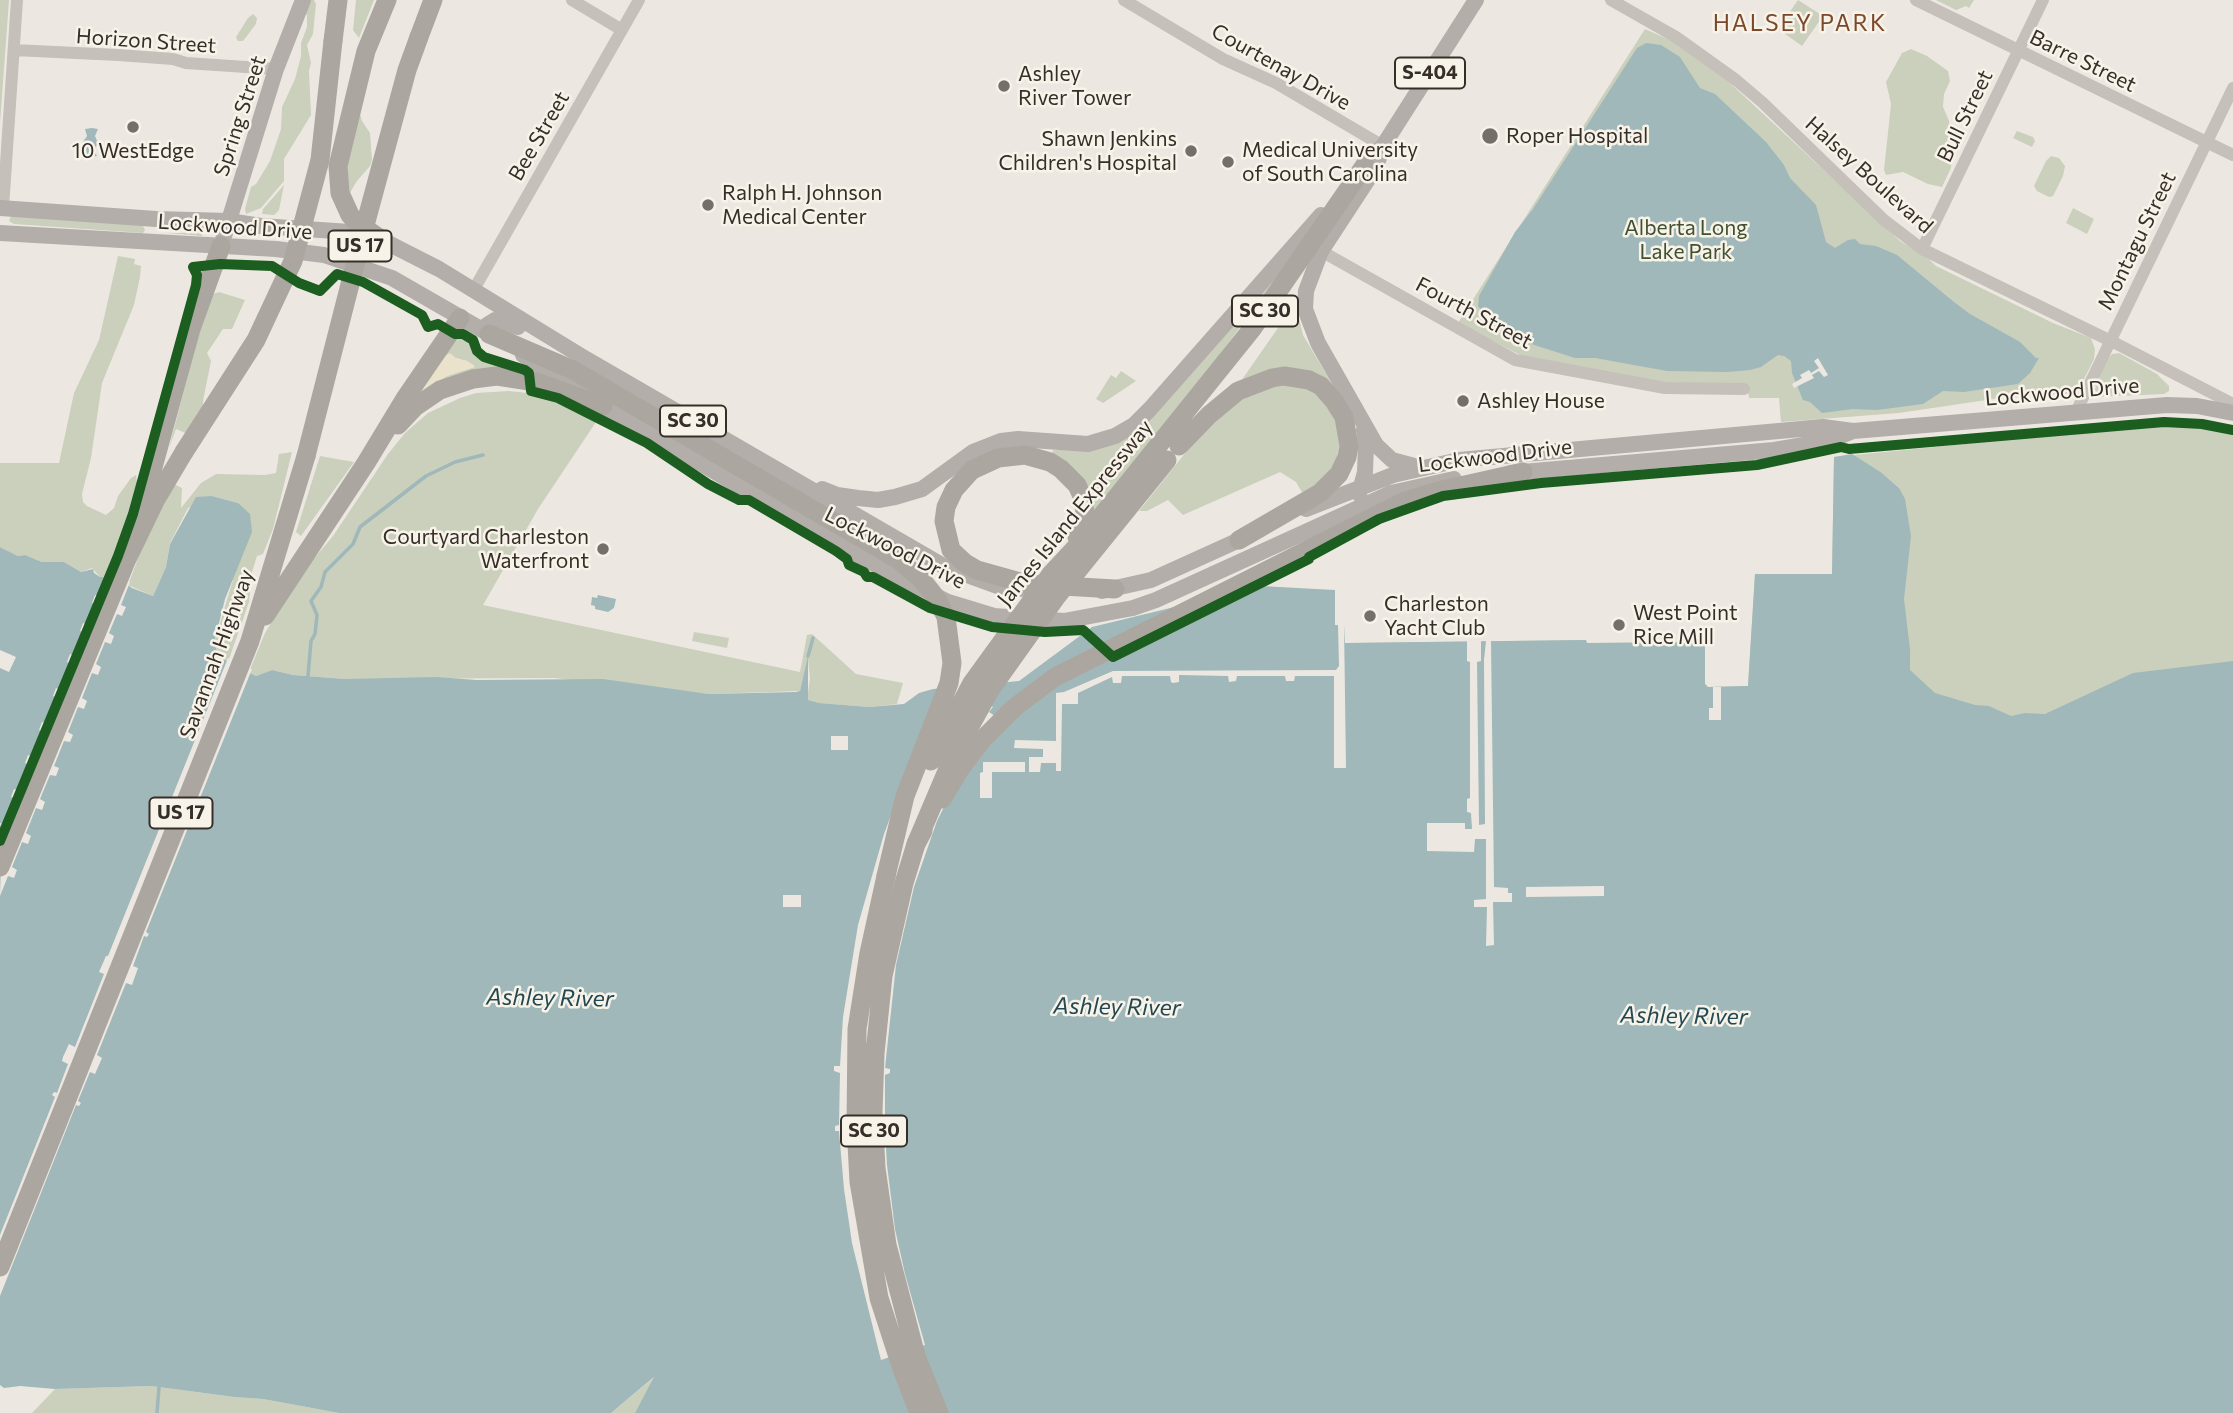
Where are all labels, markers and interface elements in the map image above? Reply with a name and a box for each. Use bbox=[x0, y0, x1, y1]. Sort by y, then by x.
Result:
district label: HALSEY PARK bbox=[1714, 9, 1886, 37]
street label: Courtenay Drive bbox=[1207, 18, 1355, 116]
street label: Horizon Street bbox=[75, 24, 217, 58]
street label: Barre Street bbox=[2026, 24, 2140, 98]
street label: Spring Street bbox=[209, 53, 271, 179]
road number: S-404 bbox=[1395, 58, 1465, 88]
place label: Ashley River Tower bbox=[1018, 61, 1131, 111]
street label: Bull Street bbox=[1932, 66, 1998, 166]
marker: Ashley River Tower bbox=[996, 78, 1012, 94]
street label: Bee Street bbox=[503, 87, 575, 185]
street label: Halsey Boulevard bbox=[1800, 111, 1938, 239]
marker: 10 WestEdge bbox=[125, 119, 141, 135]
place label: Roper Hospital bbox=[1506, 123, 1648, 149]
place label: Shawn Jenkins Children's Hospital bbox=[998, 126, 1177, 176]
marker: Roper Hospital bbox=[1480, 126, 1500, 146]
place label: Medical University of South Carolina bbox=[1242, 137, 1418, 187]
place label: 10 WestEdge bbox=[72, 138, 194, 164]
marker: Shawn Jenkins Children's Hospital bbox=[1183, 143, 1199, 159]
marker: Medical University of South Carolina bbox=[1220, 154, 1236, 170]
street label: Montagu Street bbox=[2093, 168, 2181, 314]
place label: Ralph H. Johnson Medical Center bbox=[722, 180, 882, 230]
marker: Ralph H. Johnson Medical Center bbox=[700, 197, 716, 213]
street label: Lockwood Drive bbox=[157, 209, 313, 245]
park label: Alberta Long Lake Park bbox=[1624, 215, 1748, 265]
road number: US 17 bbox=[328, 230, 392, 262]
street label: Fourth Street bbox=[1411, 272, 1537, 354]
road number: SC 30 bbox=[1232, 296, 1298, 326]
street label: Lockwood Drive bbox=[1984, 373, 2140, 411]
place label: Ashley House bbox=[1477, 388, 1605, 414]
marker: Ashley House bbox=[1455, 393, 1471, 409]
road number: SC 30 bbox=[660, 406, 726, 436]
street label: James Island Expressway bbox=[992, 415, 1158, 611]
street label: Lockwood Drive bbox=[1417, 434, 1573, 478]
street label: Lockwood Drive bbox=[820, 502, 970, 594]
place label: Courtyard Charleston Waterfront bbox=[383, 524, 589, 574]
marker: Courtyard Charleston Waterfront bbox=[595, 541, 611, 557]
street label: Savannah Highway bbox=[175, 566, 259, 742]
place label: Charleston Yacht Club bbox=[1384, 591, 1489, 641]
place label: West Point Rice Mill bbox=[1633, 600, 1738, 650]
marker: Charleston Yacht Club bbox=[1362, 608, 1378, 624]
marker: West Point Rice Mill bbox=[1611, 617, 1627, 633]
road number: US 17 bbox=[150, 798, 212, 828]
water label: Ashley River bbox=[486, 983, 614, 1013]
water label: Ashley River bbox=[1053, 992, 1181, 1022]
water label: Ashley River bbox=[1620, 1001, 1748, 1031]
road number: SC 30 bbox=[841, 1116, 907, 1147]

